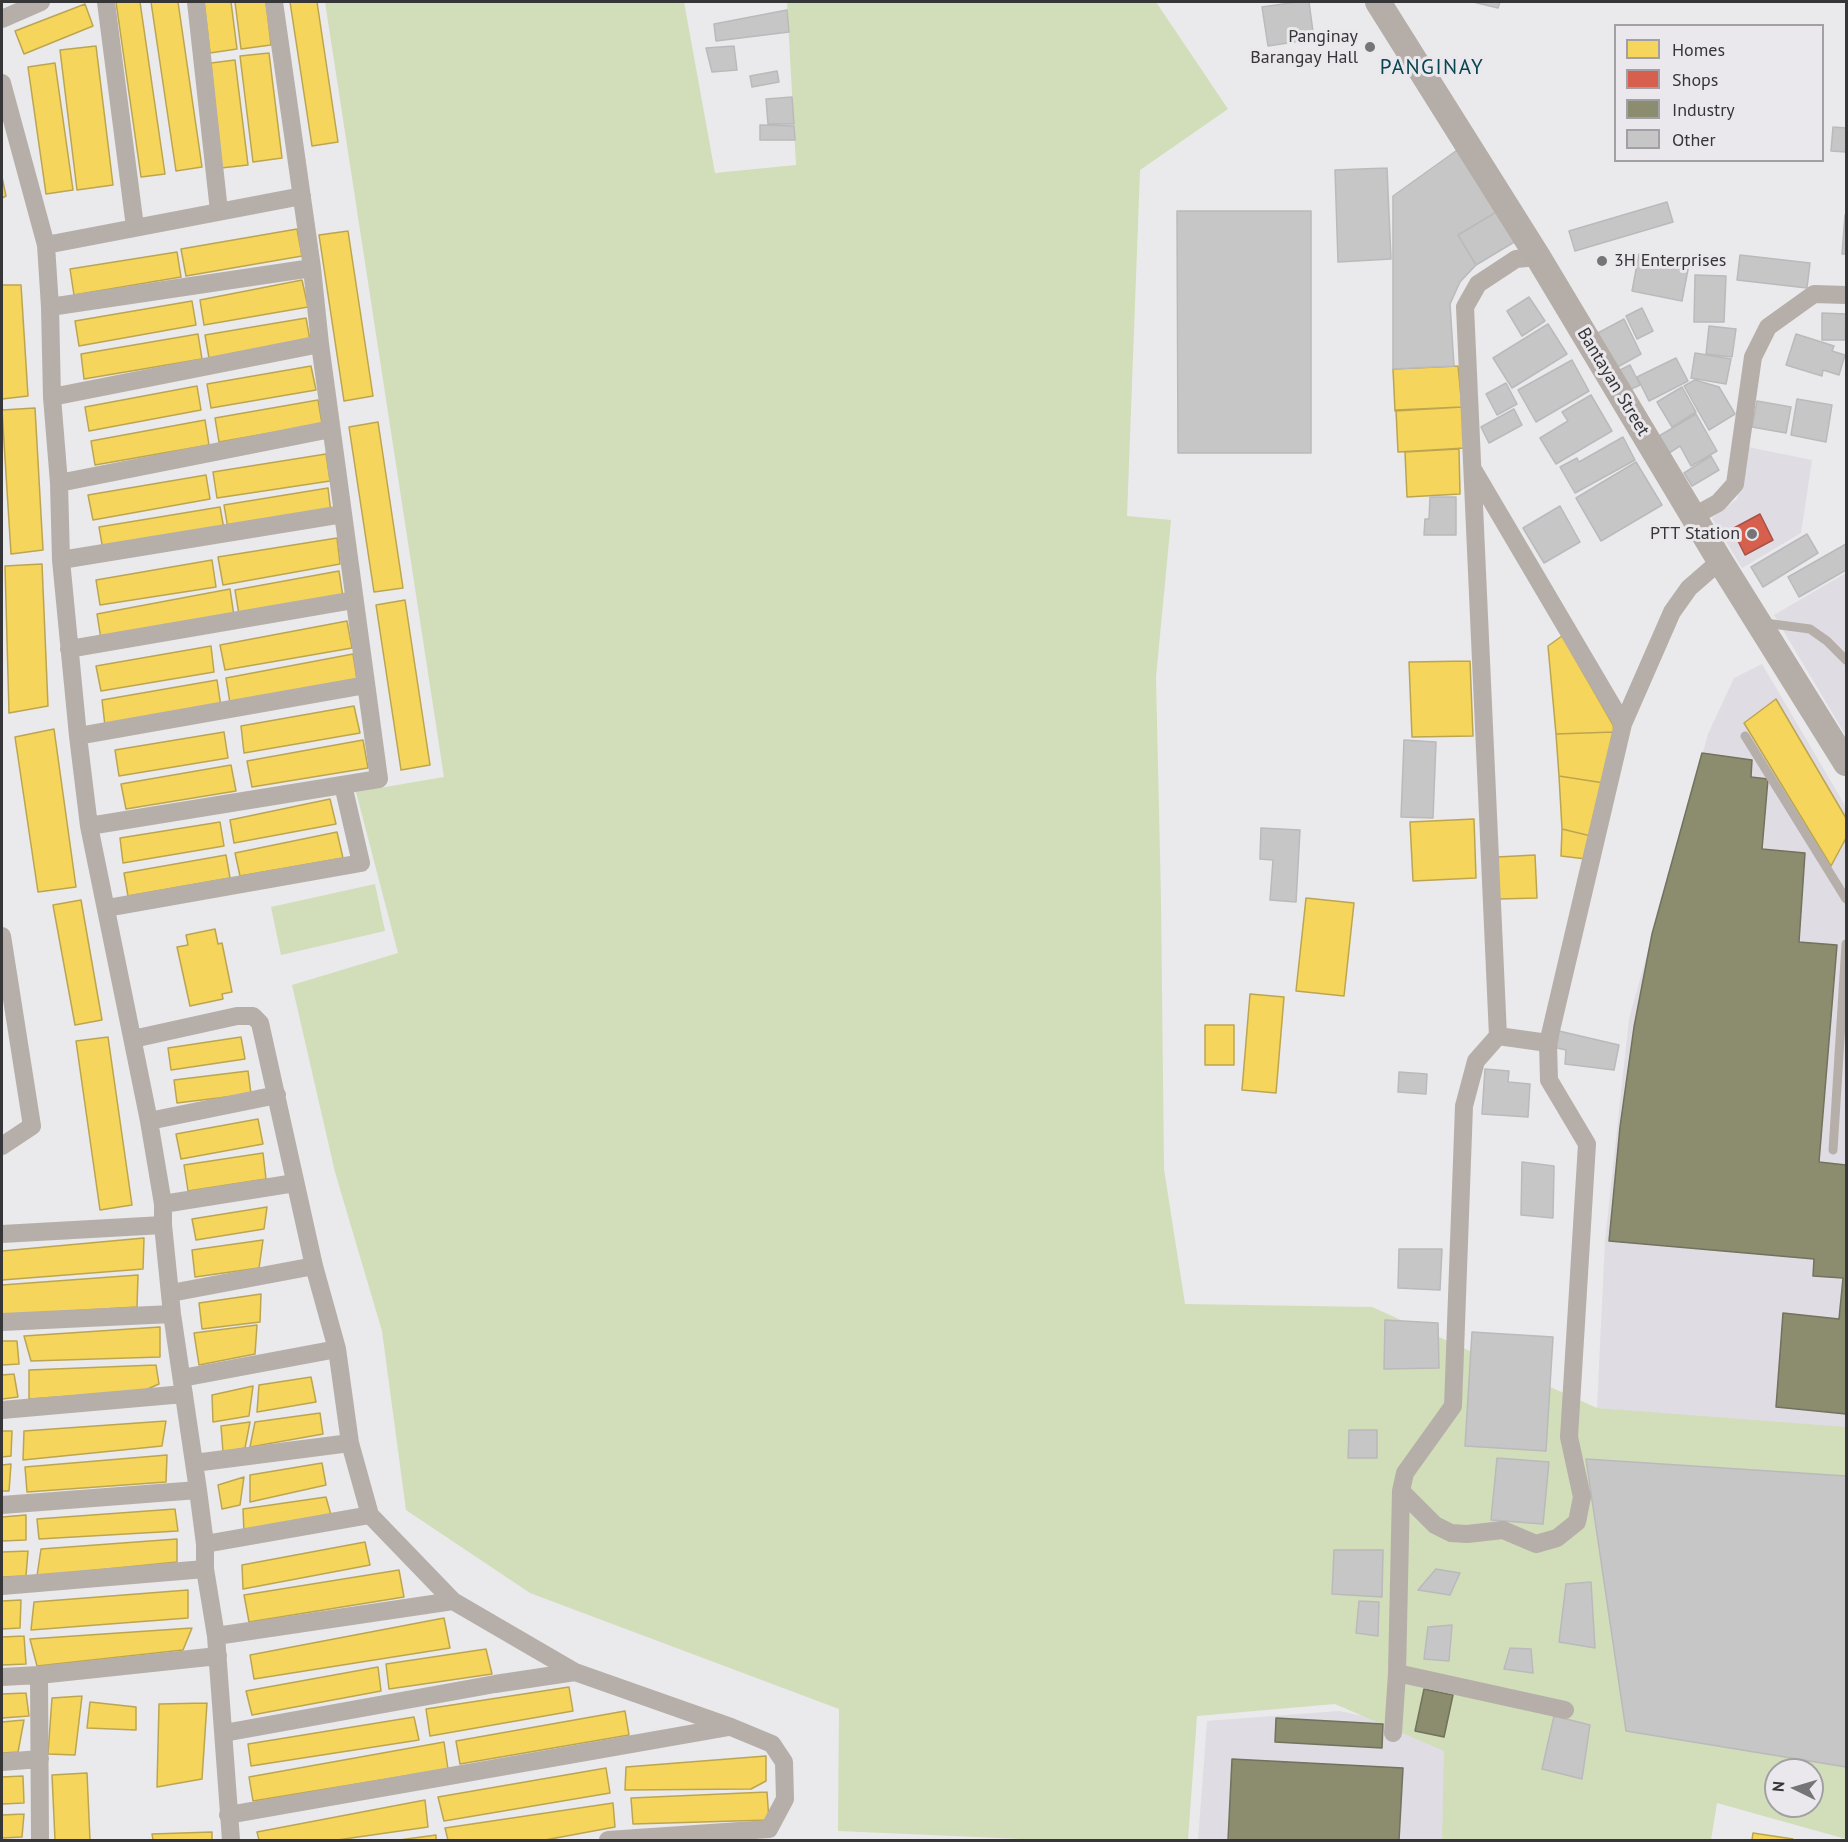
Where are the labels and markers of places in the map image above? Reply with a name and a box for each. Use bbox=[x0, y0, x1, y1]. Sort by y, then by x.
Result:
place label: Panginay Barangay Hall bbox=[1250, 26, 1358, 68]
marker: Panginay Barangay Hall bbox=[1363, 40, 1377, 54]
place label: 3H Enterprises bbox=[1614, 250, 1726, 272]
marker: 3H Enterprises bbox=[1595, 254, 1609, 268]
place label: PTT Station bbox=[1650, 523, 1740, 545]
marker: PTT Station bbox=[1745, 527, 1759, 541]

